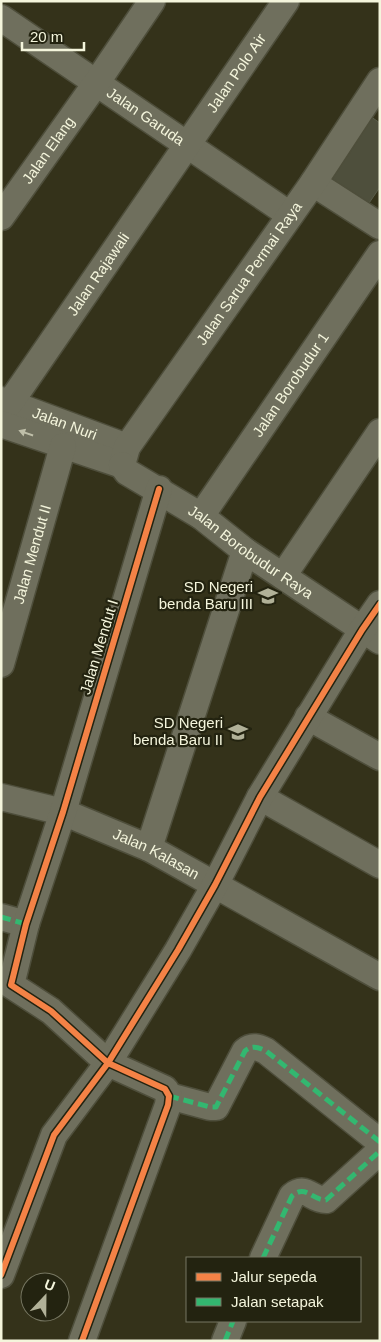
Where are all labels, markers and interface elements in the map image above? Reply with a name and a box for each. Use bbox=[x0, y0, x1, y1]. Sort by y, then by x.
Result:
scale bar bbox=[22, 20, 85, 52]
text: 20 m bbox=[30, 28, 63, 45]
street label: Jalan Polo Air bbox=[203, 30, 269, 116]
street label: Jalan Garuda bbox=[104, 84, 188, 149]
street label: Jalan Elang bbox=[18, 113, 78, 187]
street label: Jalan Sarua Permai Raya bbox=[193, 198, 305, 348]
street label: Jalan Rajawali bbox=[63, 229, 132, 319]
street label: Jalan Borobudur 1 bbox=[249, 329, 332, 440]
street label: Jalan Nuri bbox=[30, 404, 100, 443]
one-way arrow bbox=[18, 429, 33, 437]
street label: Jalan Borobudur Raya bbox=[185, 501, 317, 602]
street label: Jalan Mendut II bbox=[9, 503, 54, 606]
place label: SD Negeri benda Baru III bbox=[159, 578, 253, 612]
school or university icon: SD Negeri benda Baru III bbox=[257, 585, 279, 607]
street label: Jalan Mendut I bbox=[76, 597, 121, 696]
place label: SD Negeri benda Baru II bbox=[133, 714, 223, 748]
school or university icon: SD Negeri benda Baru II bbox=[227, 721, 249, 743]
street label: Jalan Kalasan bbox=[111, 825, 202, 882]
legend bbox=[186, 1257, 361, 1322]
text: Jalur sepeda bbox=[231, 1268, 318, 1285]
north arrow bbox=[20, 1272, 70, 1322]
text: U bbox=[42, 1276, 58, 1294]
text: Jalan setapak bbox=[231, 1293, 324, 1310]

